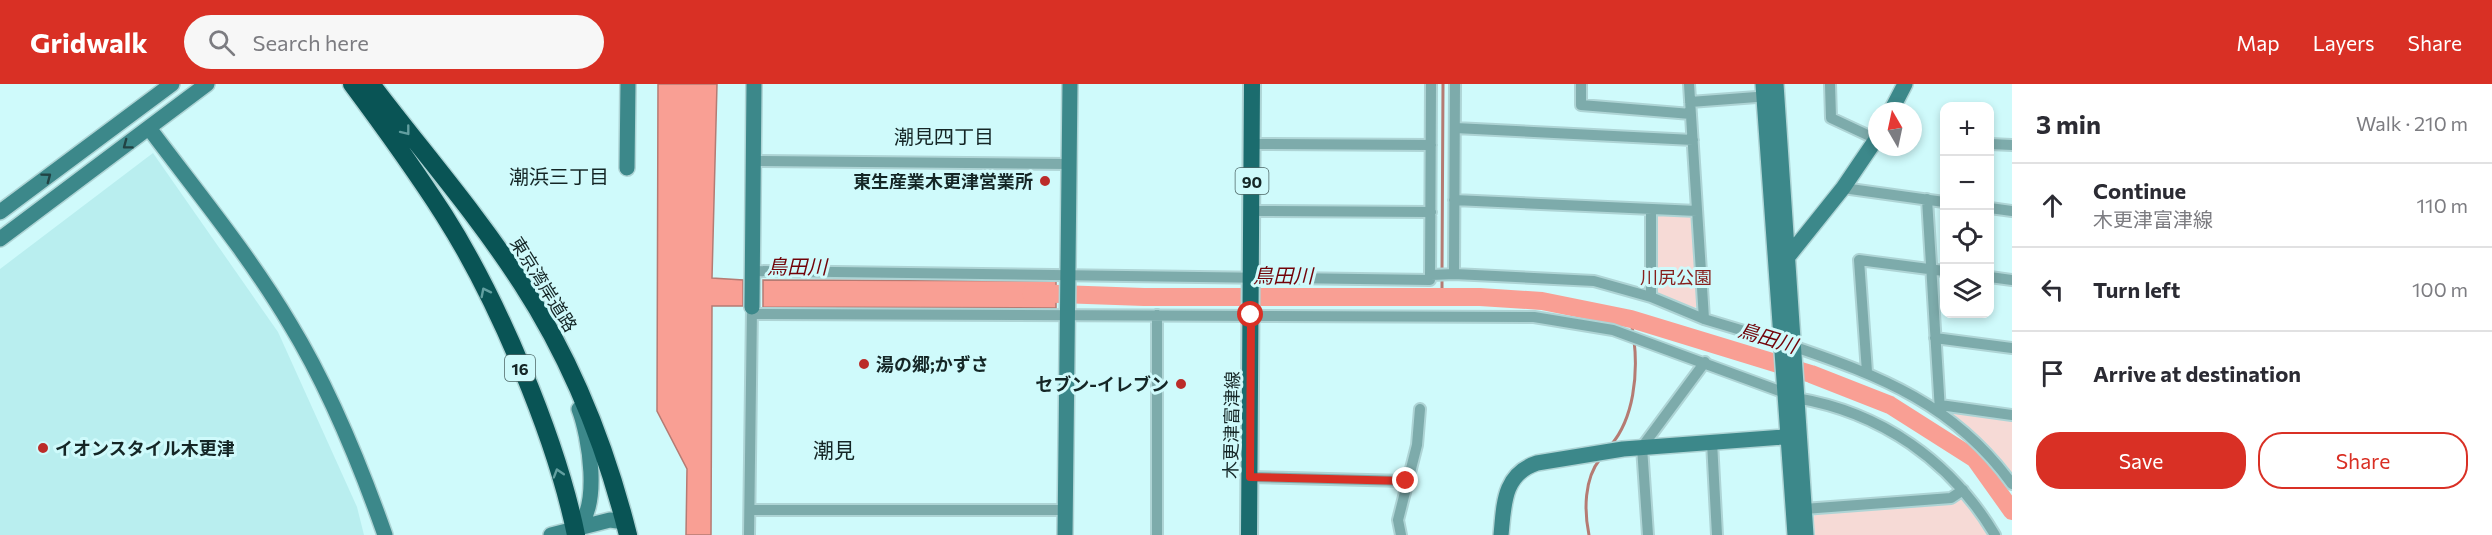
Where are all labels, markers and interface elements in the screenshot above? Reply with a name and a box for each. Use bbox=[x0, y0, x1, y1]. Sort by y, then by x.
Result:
search box bbox=[184, 15, 604, 69]
text: Gridwalk bbox=[30, 25, 148, 59]
icon: search bbox=[205, 26, 238, 59]
text: Search here bbox=[253, 29, 369, 56]
text: Map bbox=[2236, 30, 2280, 55]
text: Layers bbox=[2313, 30, 2375, 55]
text: Share bbox=[2408, 30, 2462, 55]
north arrow bbox=[1868, 102, 1922, 156]
map controls bbox=[1940, 102, 1994, 318]
button: + bbox=[1940, 102, 1994, 156]
text: 3 min bbox=[2036, 108, 2101, 139]
text: Walk · 210 m bbox=[2356, 111, 2468, 135]
one-way arrow bbox=[399, 124, 410, 135]
district label: 潮見四丁目 bbox=[894, 124, 994, 148]
one-way arrow bbox=[122, 137, 133, 148]
button: − bbox=[1940, 156, 1994, 210]
district label: 潮浜三丁目 bbox=[509, 164, 609, 188]
road number: 90 bbox=[1236, 168, 1268, 194]
place label: 東生産業木更津営業所 bbox=[853, 170, 1033, 192]
one-way arrow bbox=[40, 173, 51, 184]
marker: 東生産業木更津営業所 bbox=[1038, 174, 1052, 188]
text: Continue bbox=[2093, 177, 2186, 204]
icon: ahead bbox=[2036, 189, 2069, 222]
text: 110 m bbox=[2417, 193, 2468, 217]
text: 木更津富津線 bbox=[2093, 207, 2213, 231]
button: locate bbox=[1940, 210, 1994, 264]
street label: 東京湾岸道路 bbox=[506, 232, 582, 336]
water label: 鳥田川 bbox=[767, 254, 829, 278]
water label: 鳥田川 bbox=[1253, 263, 1315, 287]
button: layers bbox=[1940, 264, 1994, 318]
park label: 川尻公園 bbox=[1640, 266, 1712, 288]
icon: left bbox=[2036, 273, 2069, 306]
text: Turn left bbox=[2093, 276, 2180, 303]
text: 100 m bbox=[2412, 277, 2468, 301]
one-way arrow bbox=[481, 288, 492, 299]
route start bbox=[1237, 301, 1263, 327]
water label: 鳥田川 bbox=[1736, 317, 1802, 358]
place label: 湯の郷;かずさ bbox=[876, 353, 989, 375]
road number: 16 bbox=[505, 355, 535, 381]
marker: 湯の郷;かずさ bbox=[857, 357, 871, 371]
icon: arrive bbox=[2036, 357, 2069, 390]
text: Arrive at destination bbox=[2093, 360, 2301, 387]
street label: 木更津富津線 bbox=[1219, 371, 1243, 479]
place label: セブン-イレブン bbox=[1035, 373, 1169, 395]
marker: セブン-イレブン bbox=[1174, 377, 1188, 391]
button: Save bbox=[2036, 432, 2246, 489]
button: Share bbox=[2258, 432, 2468, 489]
place label: イオンスタイル木更津 bbox=[55, 437, 235, 459]
district label: 潮見 bbox=[813, 437, 855, 462]
marker: イオンスタイル木更津 bbox=[36, 441, 50, 455]
route end bbox=[1392, 467, 1418, 493]
one-way arrow bbox=[553, 468, 566, 479]

